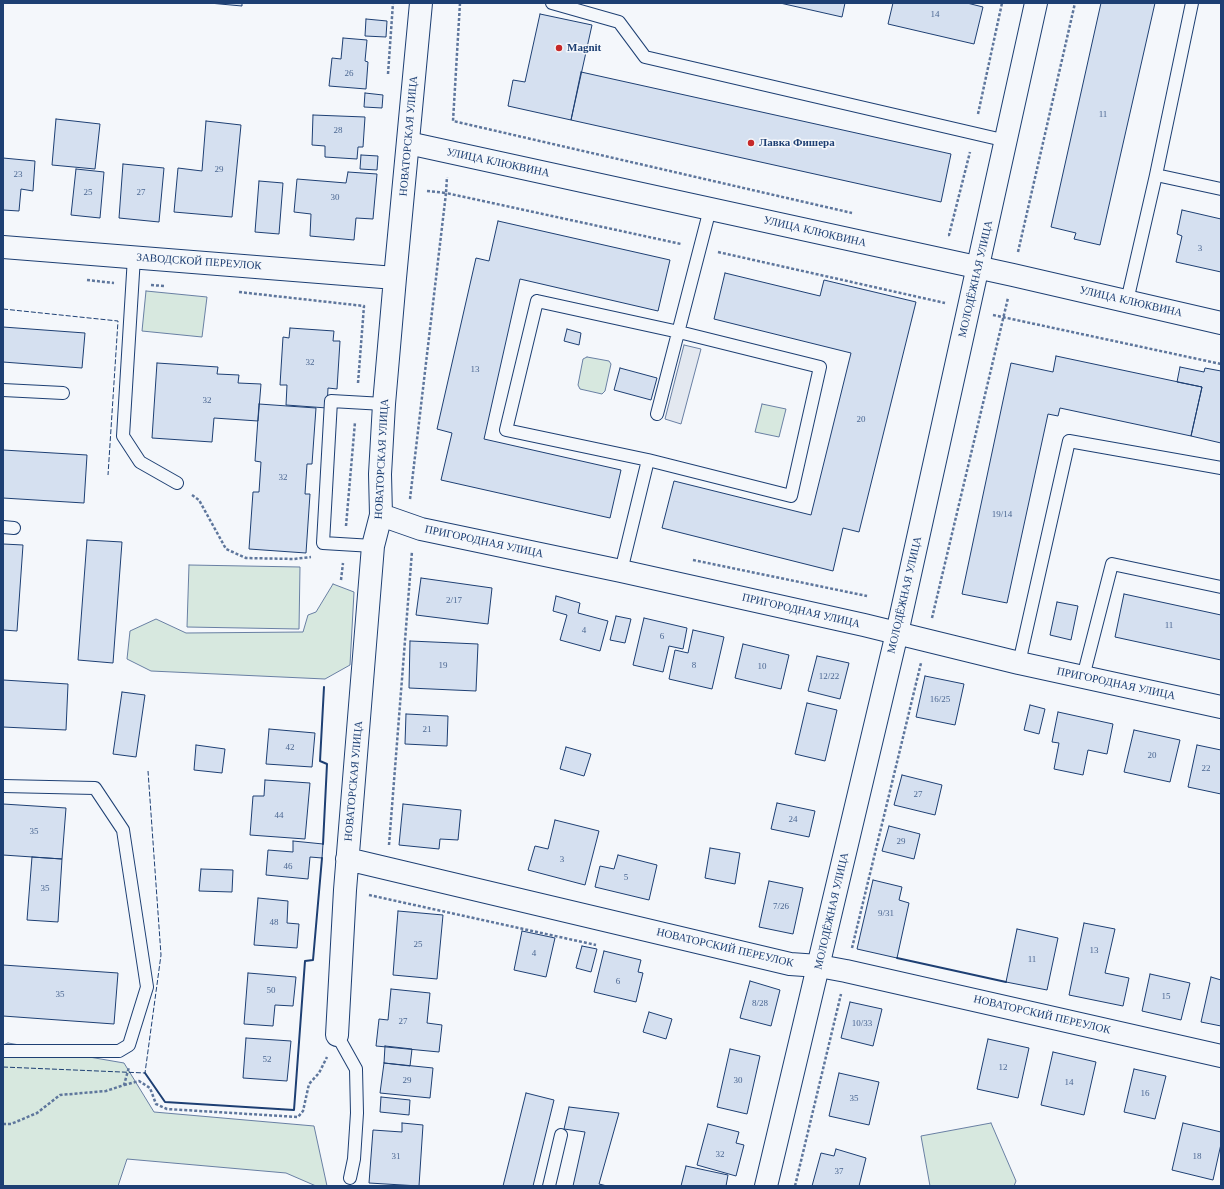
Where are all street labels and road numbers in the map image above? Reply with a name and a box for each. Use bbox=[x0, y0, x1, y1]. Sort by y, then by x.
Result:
street label: НОВАТОРСКАЯ УЛИЦА bbox=[397, 75, 421, 197]
street label: УЛИЦА КЛЮКВИНА bbox=[445, 146, 551, 180]
street label: УЛИЦА КЛЮКВИНА bbox=[762, 214, 868, 250]
street label: МОЛОДЁЖНАЯ УЛИЦА bbox=[956, 219, 996, 339]
street label: ЗАВОДСКОЙ ПЕРЕУЛОК bbox=[136, 251, 262, 273]
street label: УЛИЦА КЛЮКВИНА bbox=[1078, 284, 1184, 320]
street label: НОВАТОРСКАЯ УЛИЦА bbox=[372, 398, 392, 520]
street label: ПРИГОРОДНАЯ УЛИЦА bbox=[423, 523, 545, 561]
street label: МОЛОДЁЖНАЯ УЛИЦА bbox=[885, 535, 925, 655]
street label: ПРИГОРОДНАЯ УЛИЦА bbox=[741, 591, 861, 631]
street label: ПРИГОРОДНАЯ УЛИЦА bbox=[1055, 665, 1177, 703]
street label: НОВАТОРСКАЯ УЛИЦА bbox=[342, 720, 366, 842]
street label: МОЛОДЁЖНАЯ УЛИЦА bbox=[812, 851, 852, 971]
street label: НОВАТОРСКИЙ ПЕРЕУЛОК bbox=[655, 926, 795, 970]
street label: НОВАТОРСКИЙ ПЕРЕУЛОК bbox=[972, 993, 1112, 1037]

